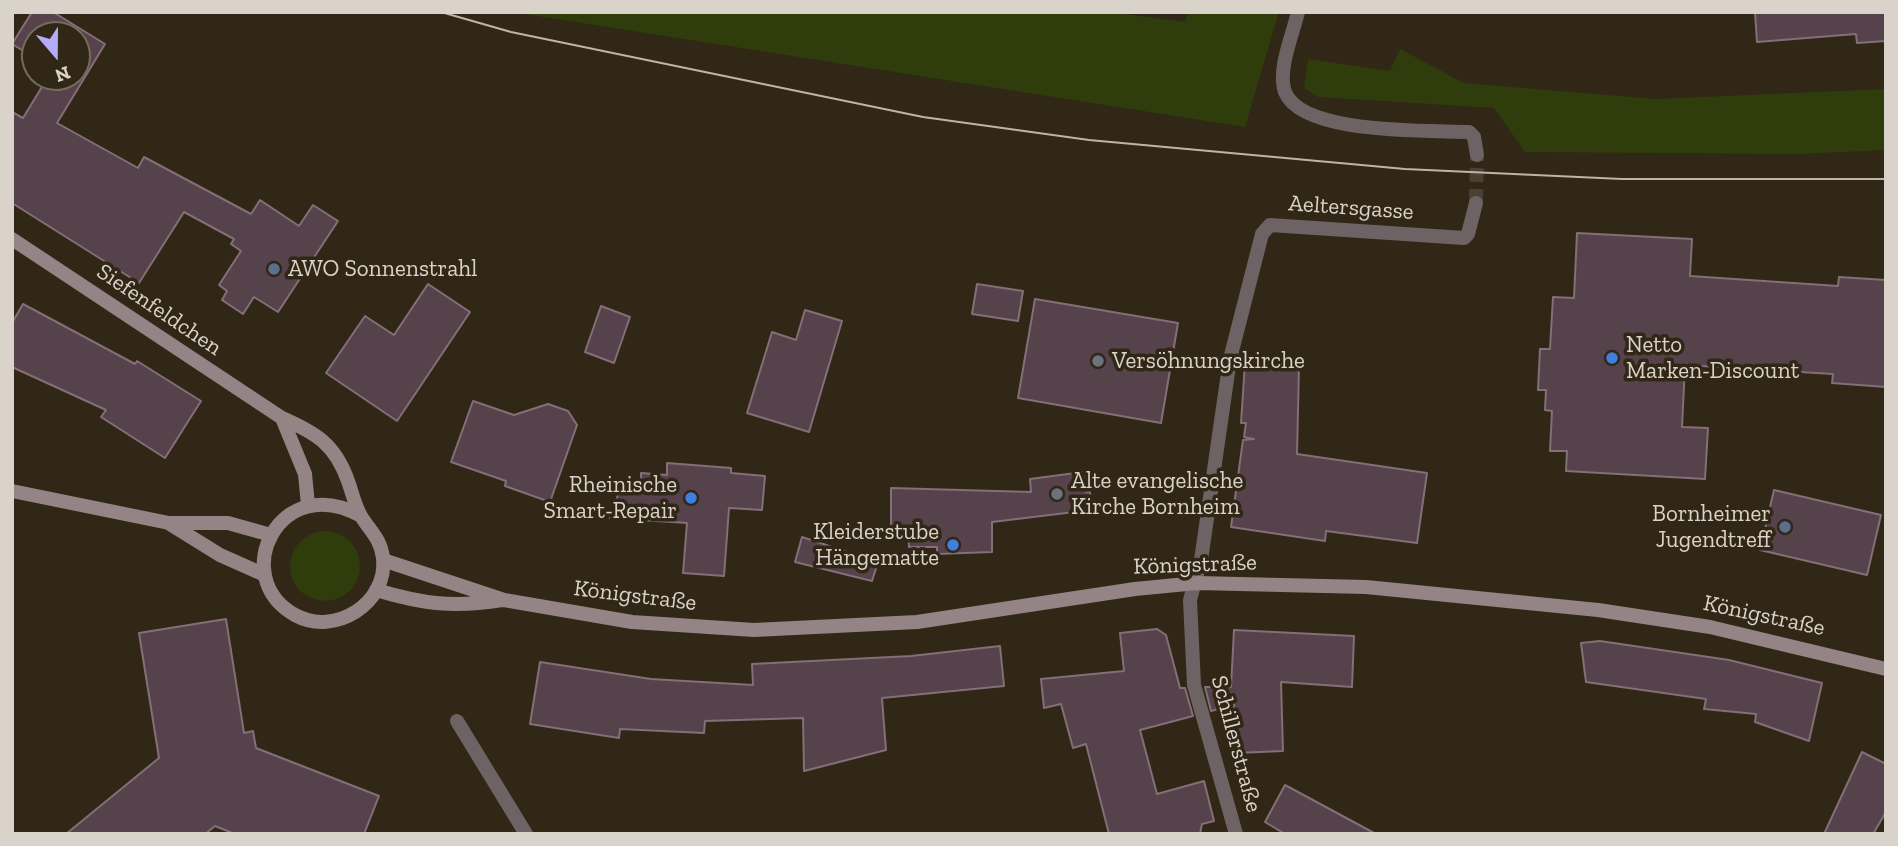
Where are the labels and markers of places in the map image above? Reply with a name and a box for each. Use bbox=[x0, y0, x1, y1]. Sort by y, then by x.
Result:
place label: AWO Sonnenstrahl bbox=[288, 255, 477, 283]
marker: AWO Sonnenstrahl bbox=[266, 261, 282, 277]
place label: Netto Marken-Discount bbox=[1626, 331, 1799, 385]
place label: Versöhnungskirche bbox=[1112, 347, 1305, 375]
marker: Netto Marken-Discount bbox=[1604, 350, 1620, 366]
marker: Versöhnungskirche bbox=[1090, 353, 1106, 369]
place label: Alte evangelische Kirche Bornheim bbox=[1071, 467, 1243, 521]
place label: Rheinische Smart-Repair bbox=[544, 471, 677, 525]
marker: Alte evangelische Kirche Bornheim bbox=[1049, 486, 1065, 502]
marker: Rheinische Smart-Repair bbox=[683, 490, 699, 506]
place label: Bornheimer Jugendtreff bbox=[1652, 500, 1771, 554]
place label: Kleiderstube Hängematte bbox=[813, 518, 939, 572]
marker: Bornheimer Jugendtreff bbox=[1777, 519, 1793, 535]
marker: Kleiderstube Hängematte bbox=[945, 537, 961, 553]

